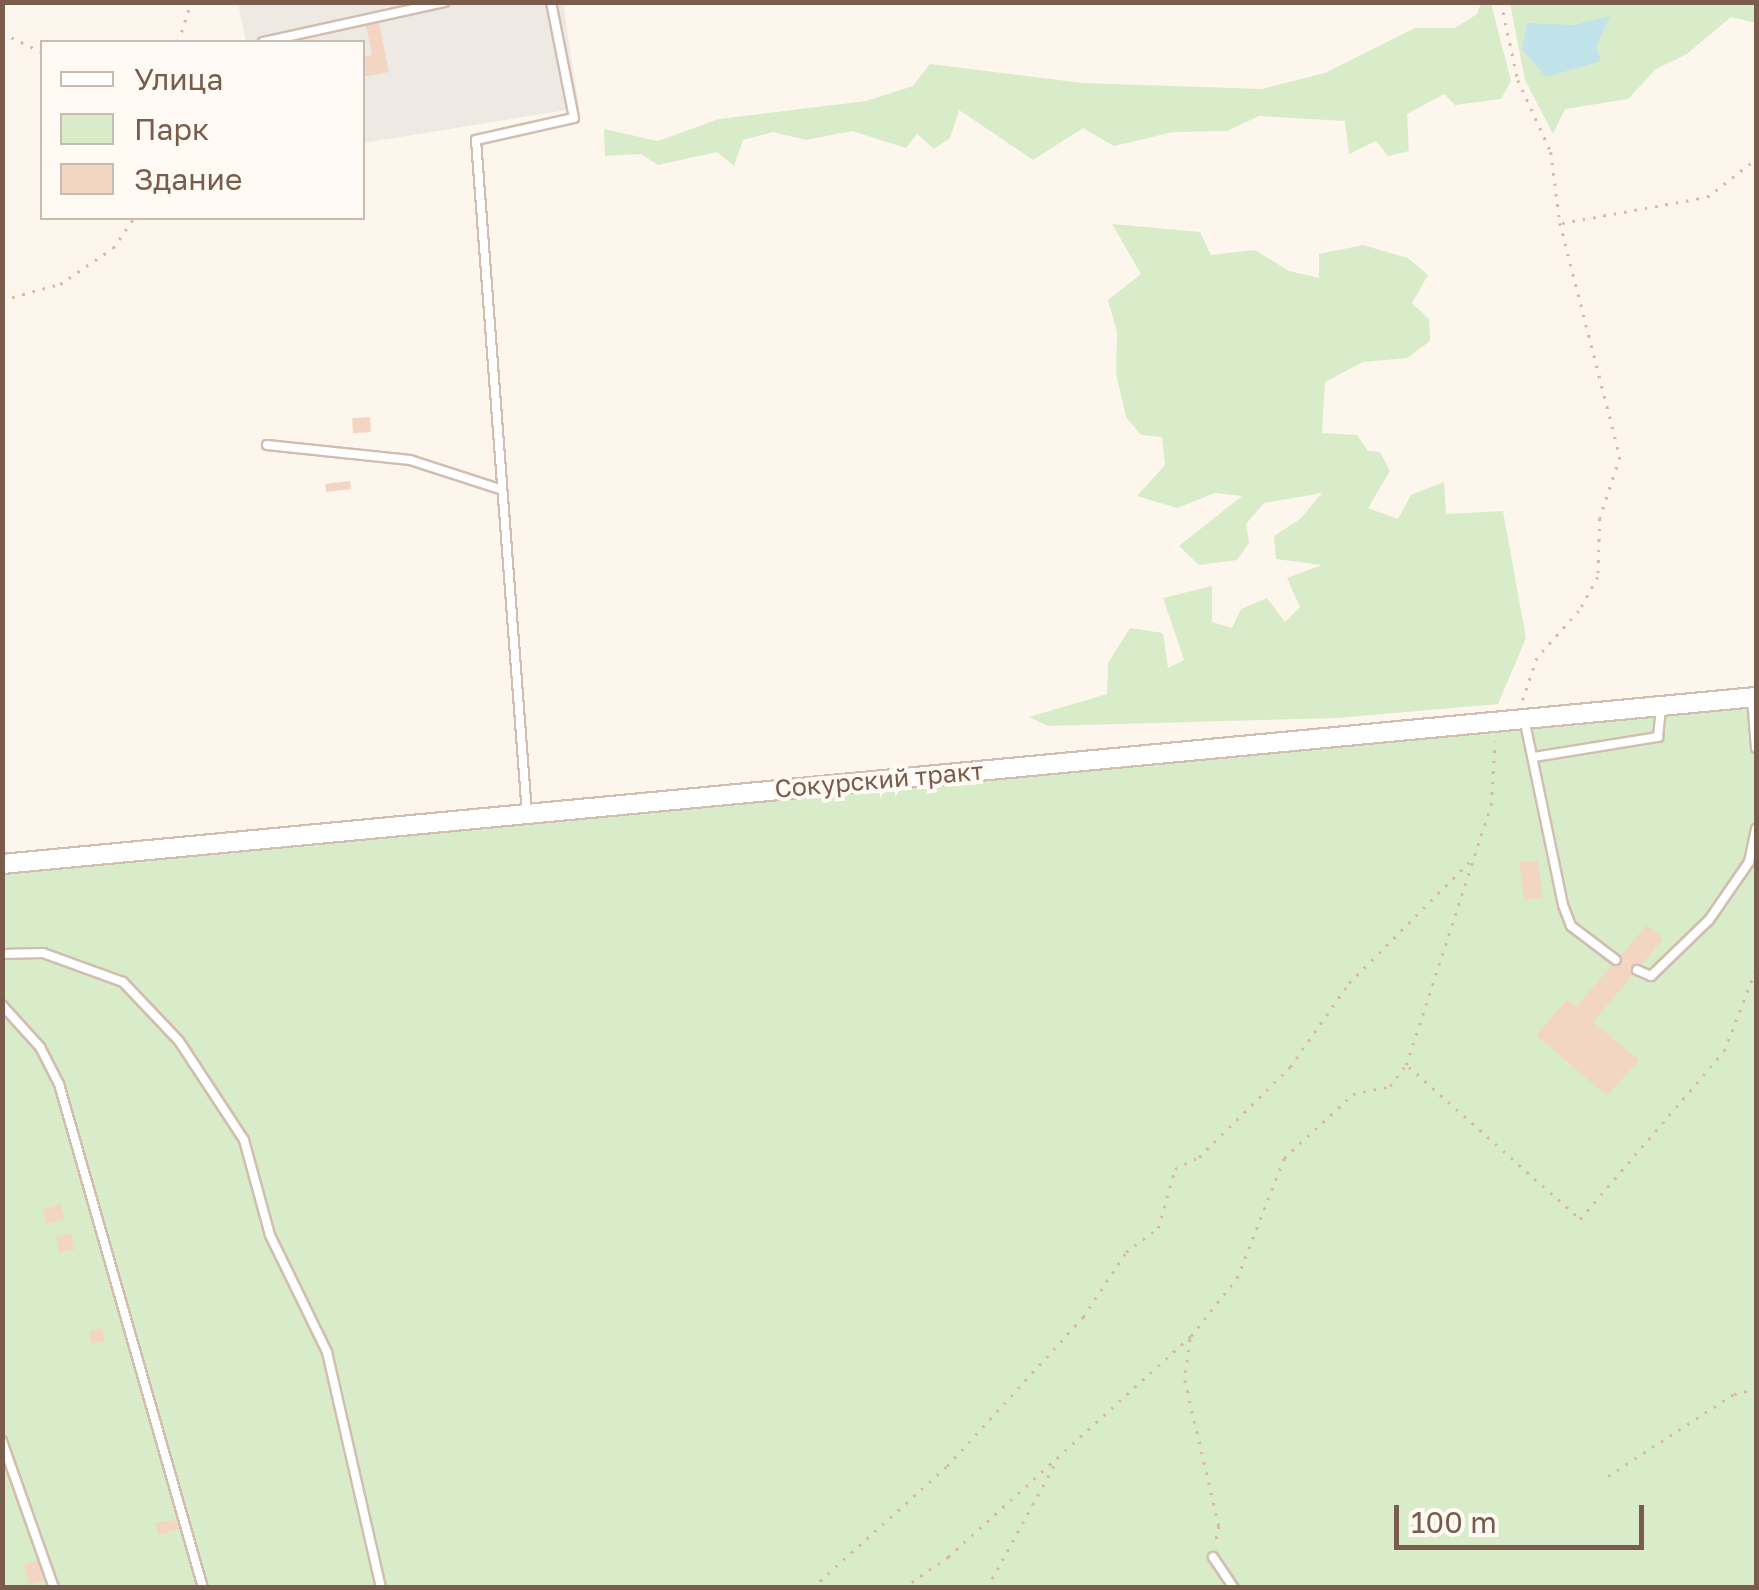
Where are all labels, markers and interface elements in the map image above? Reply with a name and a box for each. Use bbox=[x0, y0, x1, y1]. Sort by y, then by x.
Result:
legend bbox=[40, 40, 365, 220]
text: Улица bbox=[134, 61, 223, 97]
text: Парк bbox=[134, 111, 209, 147]
text: Здание bbox=[134, 161, 242, 197]
street label: Сокурский тракт bbox=[774, 756, 984, 804]
scale bar bbox=[1399, 1485, 1649, 1547]
text: 100 m bbox=[1411, 1504, 1497, 1540]

